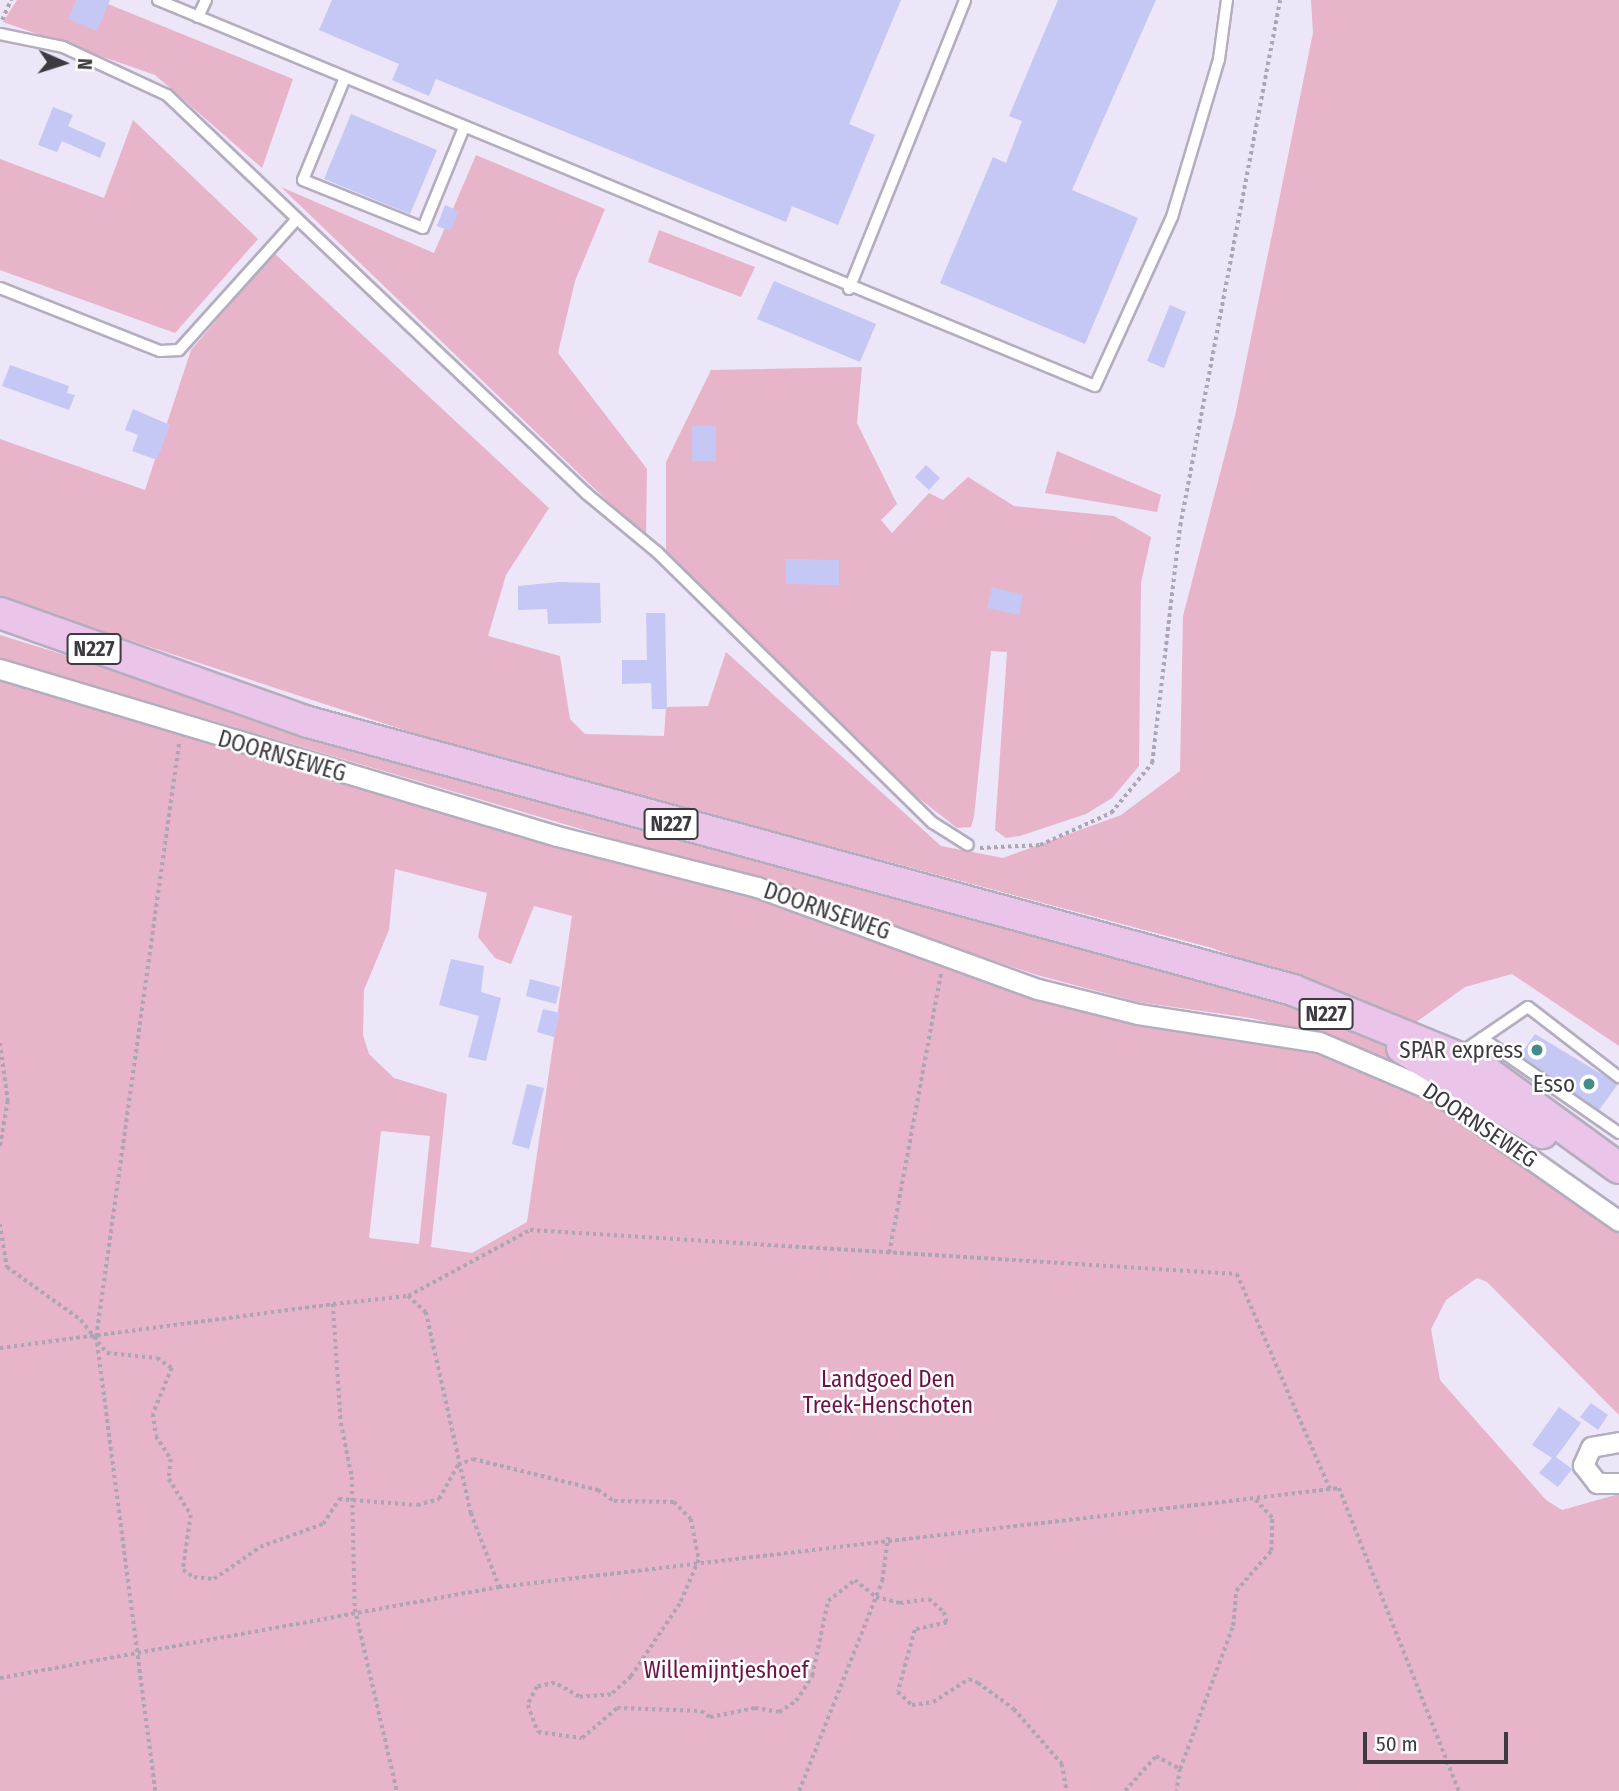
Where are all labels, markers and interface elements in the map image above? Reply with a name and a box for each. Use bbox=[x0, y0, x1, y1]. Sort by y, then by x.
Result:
north arrow bbox=[28, 28, 98, 98]
text: N bbox=[73, 58, 96, 70]
road number: N227 bbox=[66, 632, 122, 666]
street label: DOORNSEWEG bbox=[215, 725, 349, 787]
road number: N227 bbox=[643, 806, 699, 842]
street label: DOORNSEWEG bbox=[760, 876, 894, 946]
road number: N227 bbox=[1298, 996, 1354, 1032]
place label: SPAR express bbox=[1399, 1036, 1523, 1064]
marker: SPAR express bbox=[1529, 1042, 1545, 1058]
place label: Esso bbox=[1533, 1070, 1575, 1098]
marker: Esso bbox=[1581, 1076, 1597, 1092]
street label: DOORNSEWEG bbox=[1418, 1077, 1542, 1173]
park label: Landgoed Den Treek-Henschoten bbox=[803, 1365, 973, 1419]
park label: Willemijntjeshoef bbox=[644, 1656, 808, 1684]
scale bar bbox=[1367, 1718, 1512, 1762]
text: 50 m bbox=[1376, 1731, 1418, 1757]

